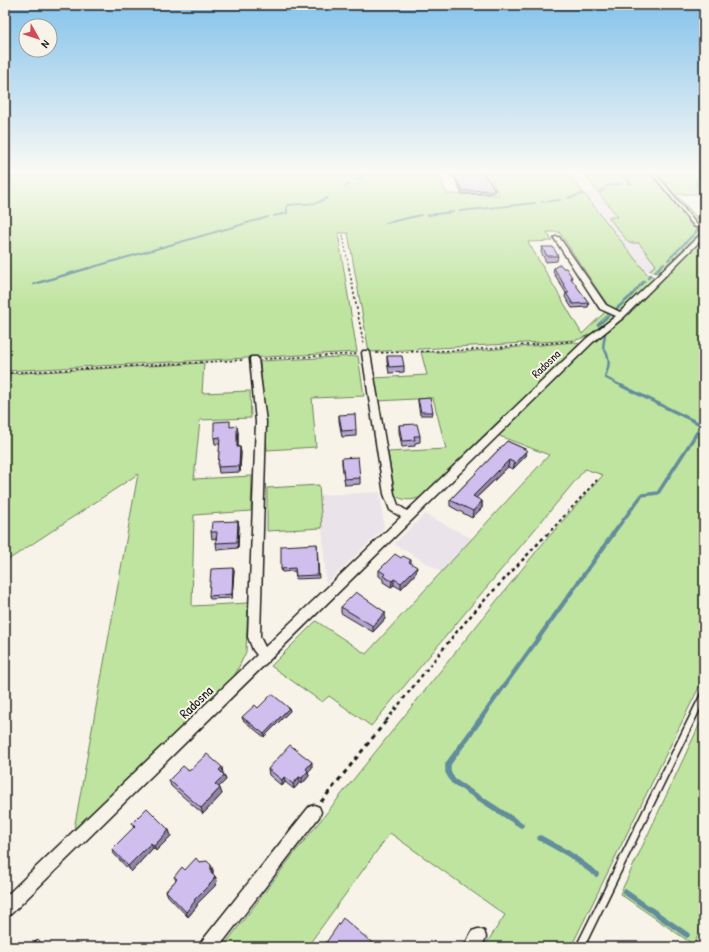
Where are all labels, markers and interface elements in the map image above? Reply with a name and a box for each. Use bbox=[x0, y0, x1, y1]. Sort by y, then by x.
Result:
north arrow bbox=[18, 18, 58, 58]
text: N bbox=[38, 38, 53, 51]
street label: Radosna bbox=[527, 345, 564, 382]
street label: Radosna bbox=[175, 681, 217, 722]

